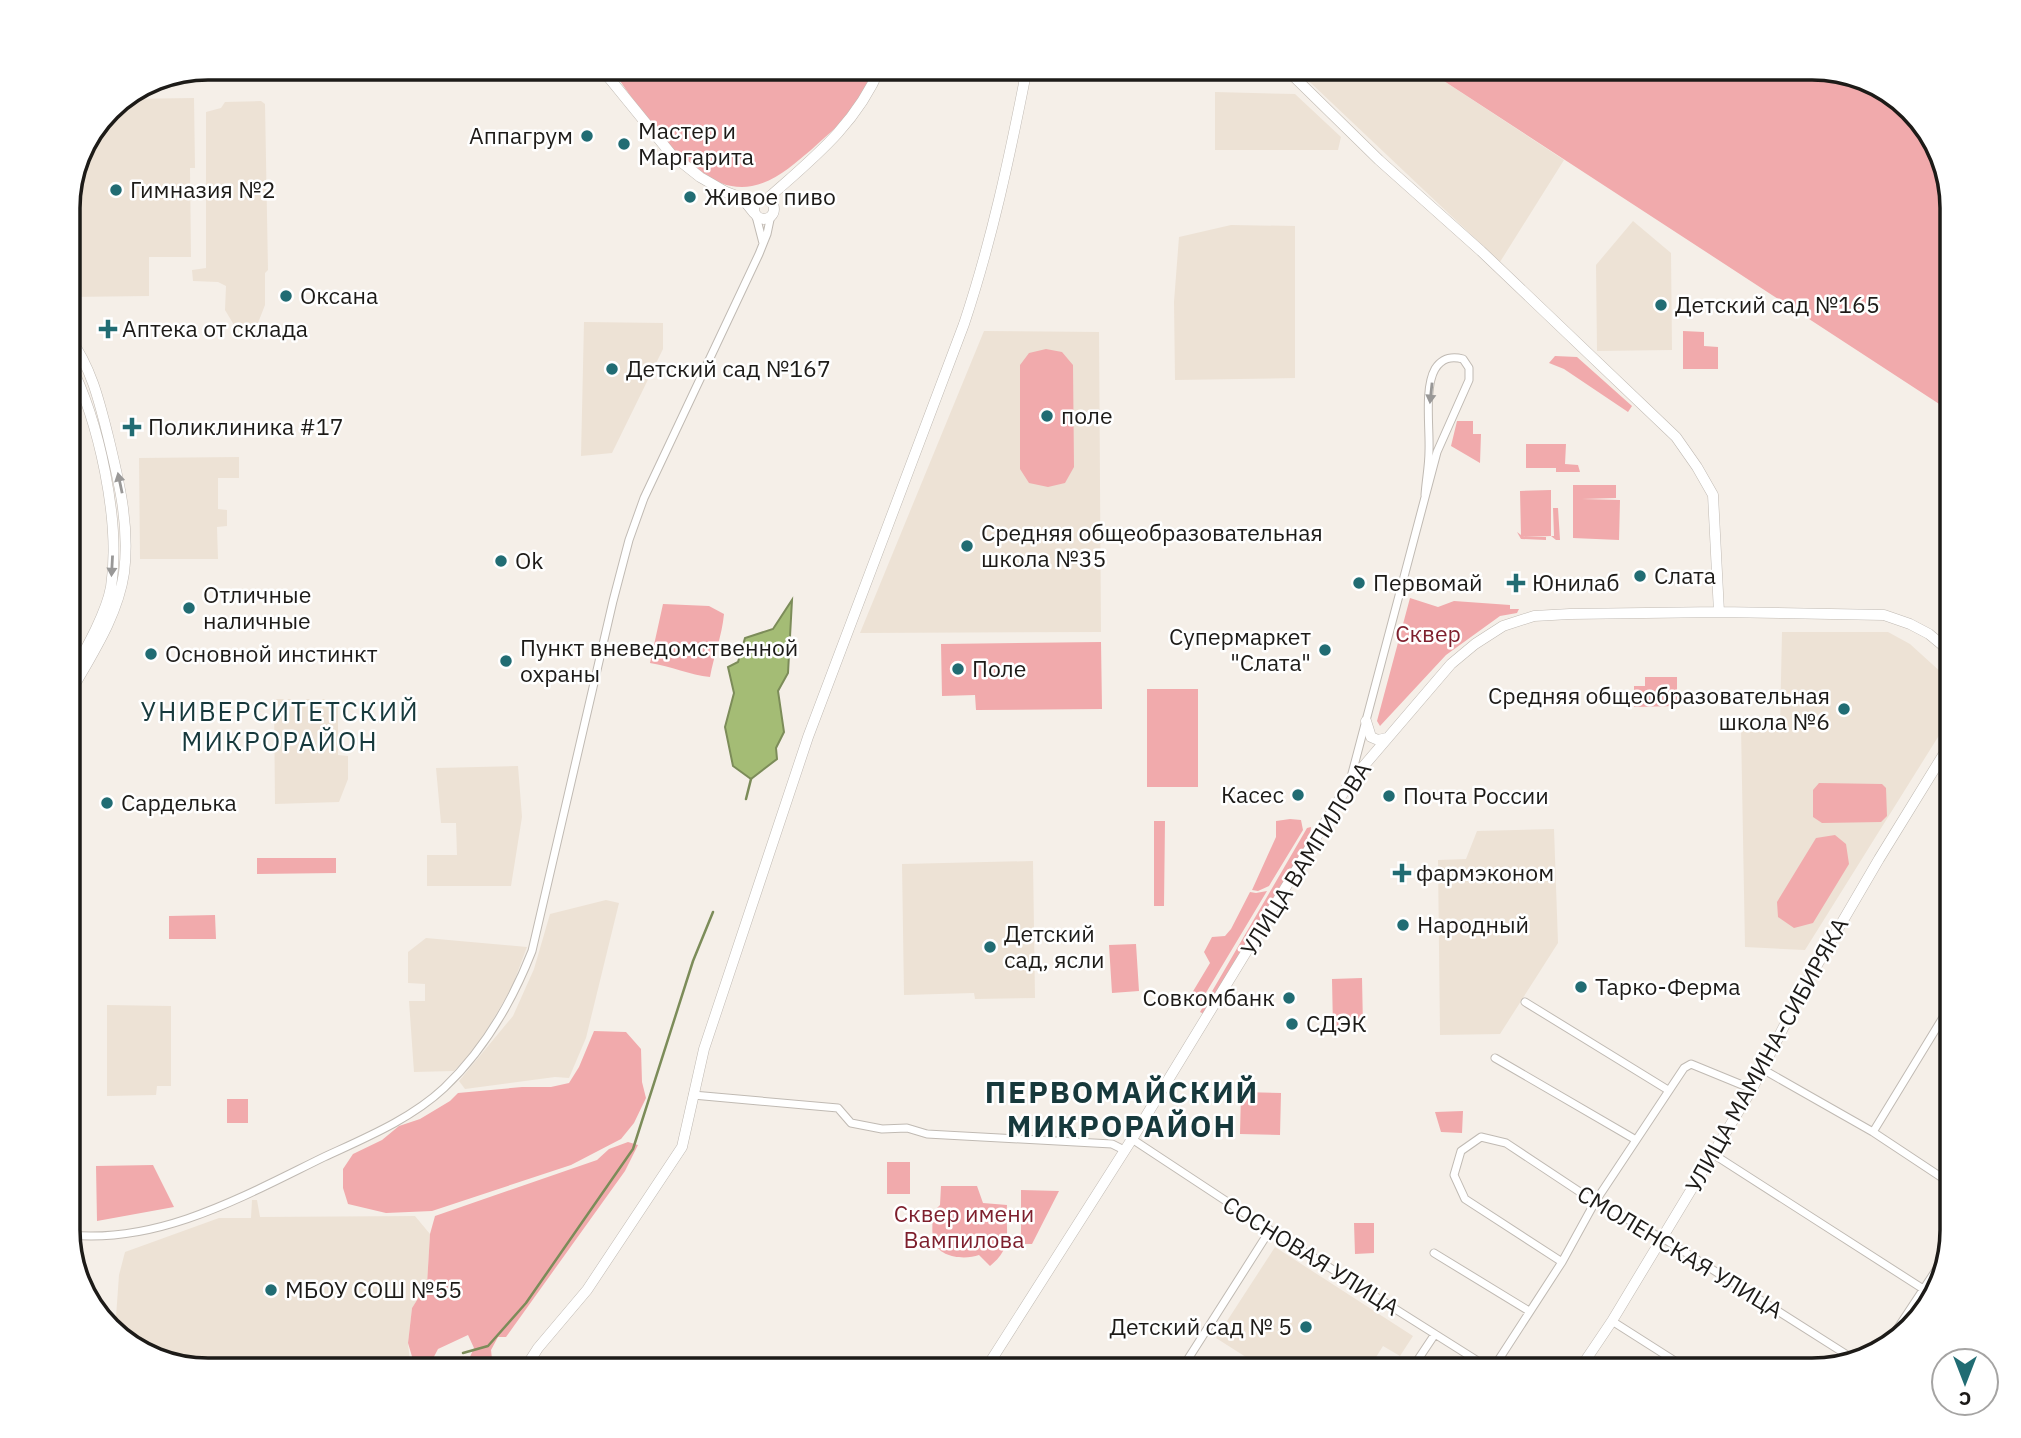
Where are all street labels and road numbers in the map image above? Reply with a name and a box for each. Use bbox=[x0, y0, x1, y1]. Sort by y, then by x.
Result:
street label: УЛИЦА ВАМПИЛОВА bbox=[1233, 756, 1377, 961]
street label: УЛИЦА МАМИНА-СИБИРЯКА bbox=[1678, 911, 1855, 1197]
street label: СМОЛЕНСКАЯ УЛИЦА bbox=[1572, 1178, 1789, 1325]
street label: СОСНОВАЯ УЛИЦА bbox=[1218, 1189, 1406, 1322]

